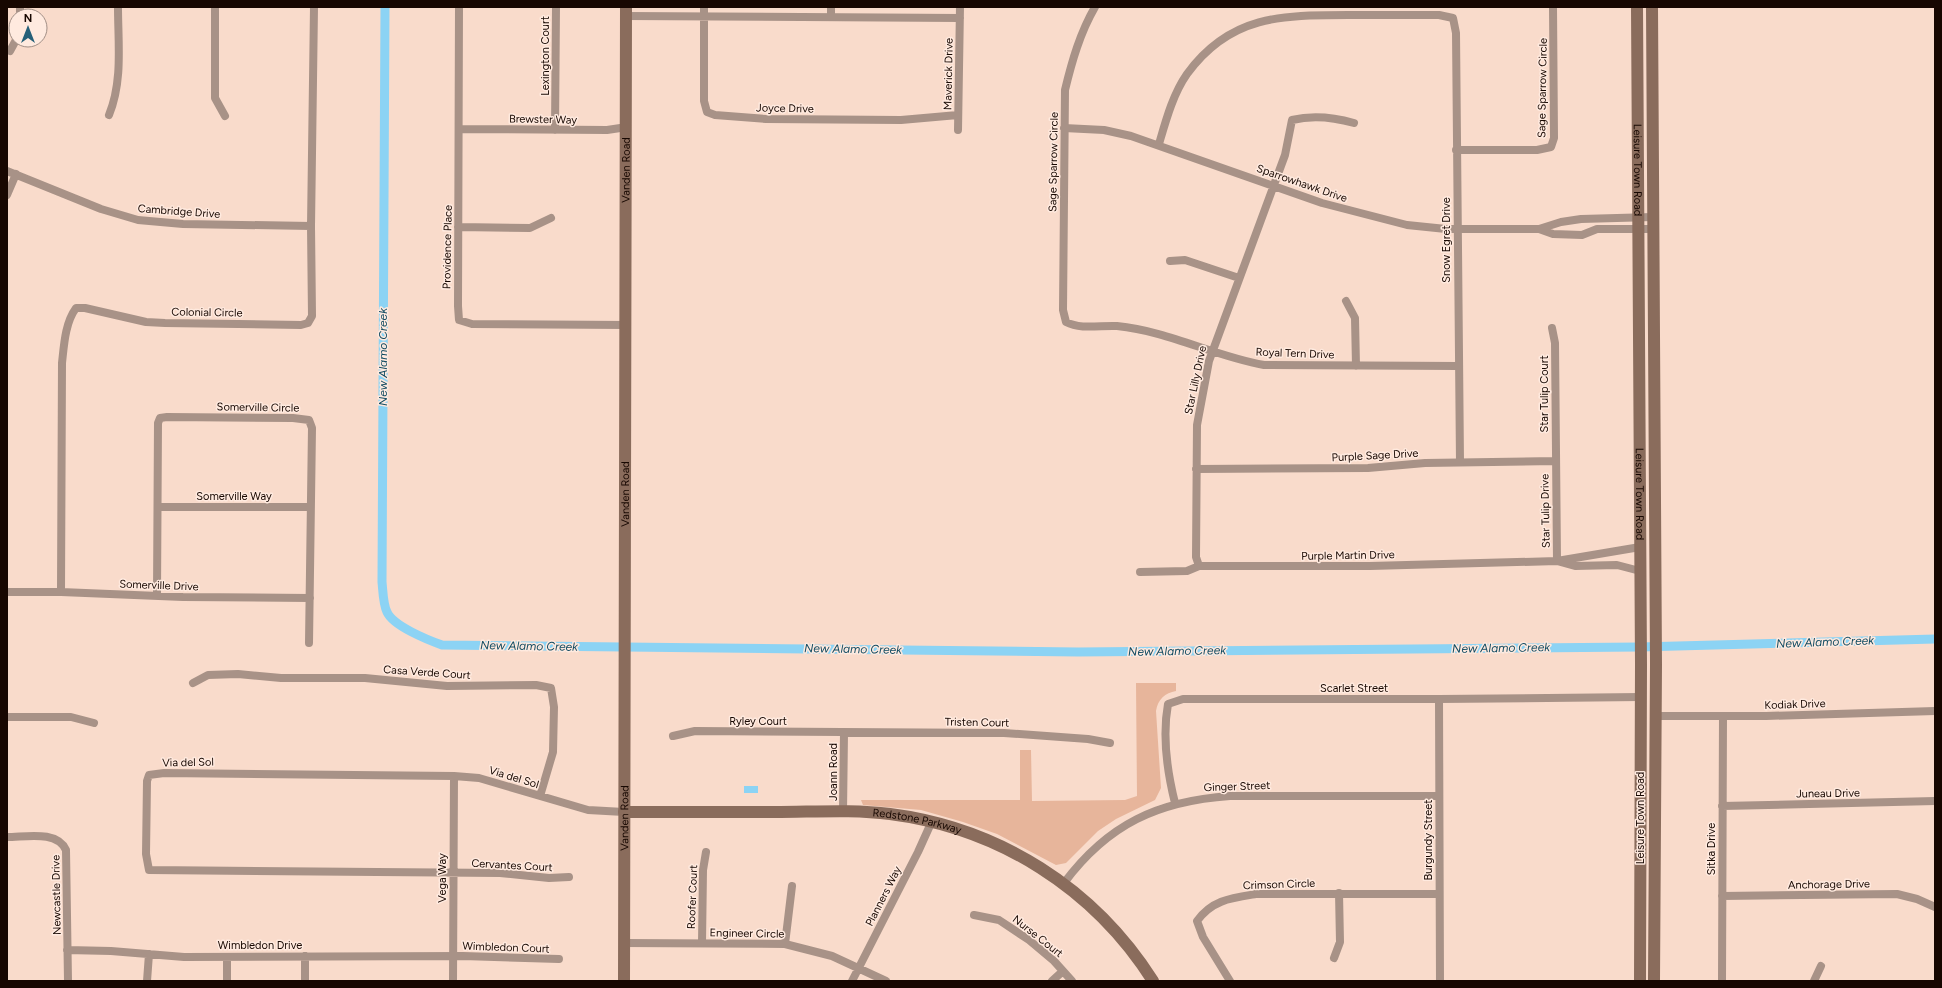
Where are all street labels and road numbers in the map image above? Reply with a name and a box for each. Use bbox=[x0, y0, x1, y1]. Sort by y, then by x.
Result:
street label: Lexington Court bbox=[539, 16, 552, 96]
street label: Maverick Drive bbox=[941, 38, 956, 110]
street label: Sage Sparrow Circle bbox=[1535, 38, 1550, 138]
street label: Joyce Drive bbox=[756, 101, 814, 116]
street label: Brewster Way bbox=[509, 112, 577, 127]
street label: Sage Sparrow Circle bbox=[1046, 112, 1061, 212]
street label: Leisure Town Road bbox=[1631, 124, 1644, 216]
street label: Vanden Road bbox=[620, 137, 633, 203]
street label: Sparrowhawk Drive bbox=[1255, 162, 1349, 205]
street label: Snow Egret Drive bbox=[1440, 197, 1453, 283]
street label: Cambridge Drive bbox=[137, 202, 221, 221]
street label: Providence Place bbox=[440, 205, 455, 289]
street label: Colonial Circle bbox=[171, 305, 243, 320]
street label: Star Lilly Drive bbox=[1182, 345, 1209, 416]
street label: Royal Tern Drive bbox=[1255, 346, 1335, 361]
street label: Star Tulip Court bbox=[1538, 355, 1551, 433]
street label: Somerville Circle bbox=[217, 400, 299, 415]
street label: Purple Sage Drive bbox=[1331, 447, 1419, 464]
street label: Leisure Town Road bbox=[1633, 448, 1646, 540]
street label: Vanden Road bbox=[619, 461, 632, 527]
street label: Star Tulip Drive bbox=[1538, 474, 1553, 548]
street label: Somerville Way bbox=[196, 490, 272, 503]
street label: Purple Martin Drive bbox=[1301, 548, 1395, 563]
street label: Somerville Drive bbox=[119, 578, 199, 593]
street label: Casa Verde Court bbox=[383, 663, 471, 682]
street label: Scarlet Street bbox=[1320, 682, 1388, 695]
street label: Kodiak Drive bbox=[1764, 697, 1826, 712]
street label: Ryley Court bbox=[729, 715, 787, 728]
street label: Tristen Court bbox=[945, 715, 1009, 730]
street label: Joann Road bbox=[827, 743, 840, 801]
street label: Via del Sol bbox=[162, 756, 214, 769]
street label: Via del Sol bbox=[487, 764, 540, 791]
street label: Leisure Town Road bbox=[1634, 772, 1647, 864]
street label: Ginger Street bbox=[1203, 779, 1271, 794]
street label: Vanden Road bbox=[618, 785, 631, 851]
street label: Juneau Drive bbox=[1796, 786, 1860, 801]
street label: Burgundy Street bbox=[1422, 799, 1435, 881]
street label: Redstone Parkway bbox=[872, 806, 963, 837]
street label: Sitka Drive bbox=[1705, 823, 1718, 875]
street label: Vega Way bbox=[436, 853, 449, 903]
street label: Newcastle Drive bbox=[49, 855, 64, 935]
street label: Cervantes Court bbox=[471, 857, 553, 874]
street label: Planners Way bbox=[863, 864, 904, 928]
street label: Roofer Court bbox=[685, 865, 700, 929]
street label: Crimson Circle bbox=[1243, 877, 1315, 892]
street label: Anchorage Drive bbox=[1788, 877, 1870, 892]
street label: Nurse Court bbox=[1010, 913, 1066, 960]
street label: Engineer Circle bbox=[709, 926, 785, 941]
street label: Wimbledon Drive bbox=[218, 939, 302, 952]
street label: Wimbledon Court bbox=[462, 939, 550, 956]

